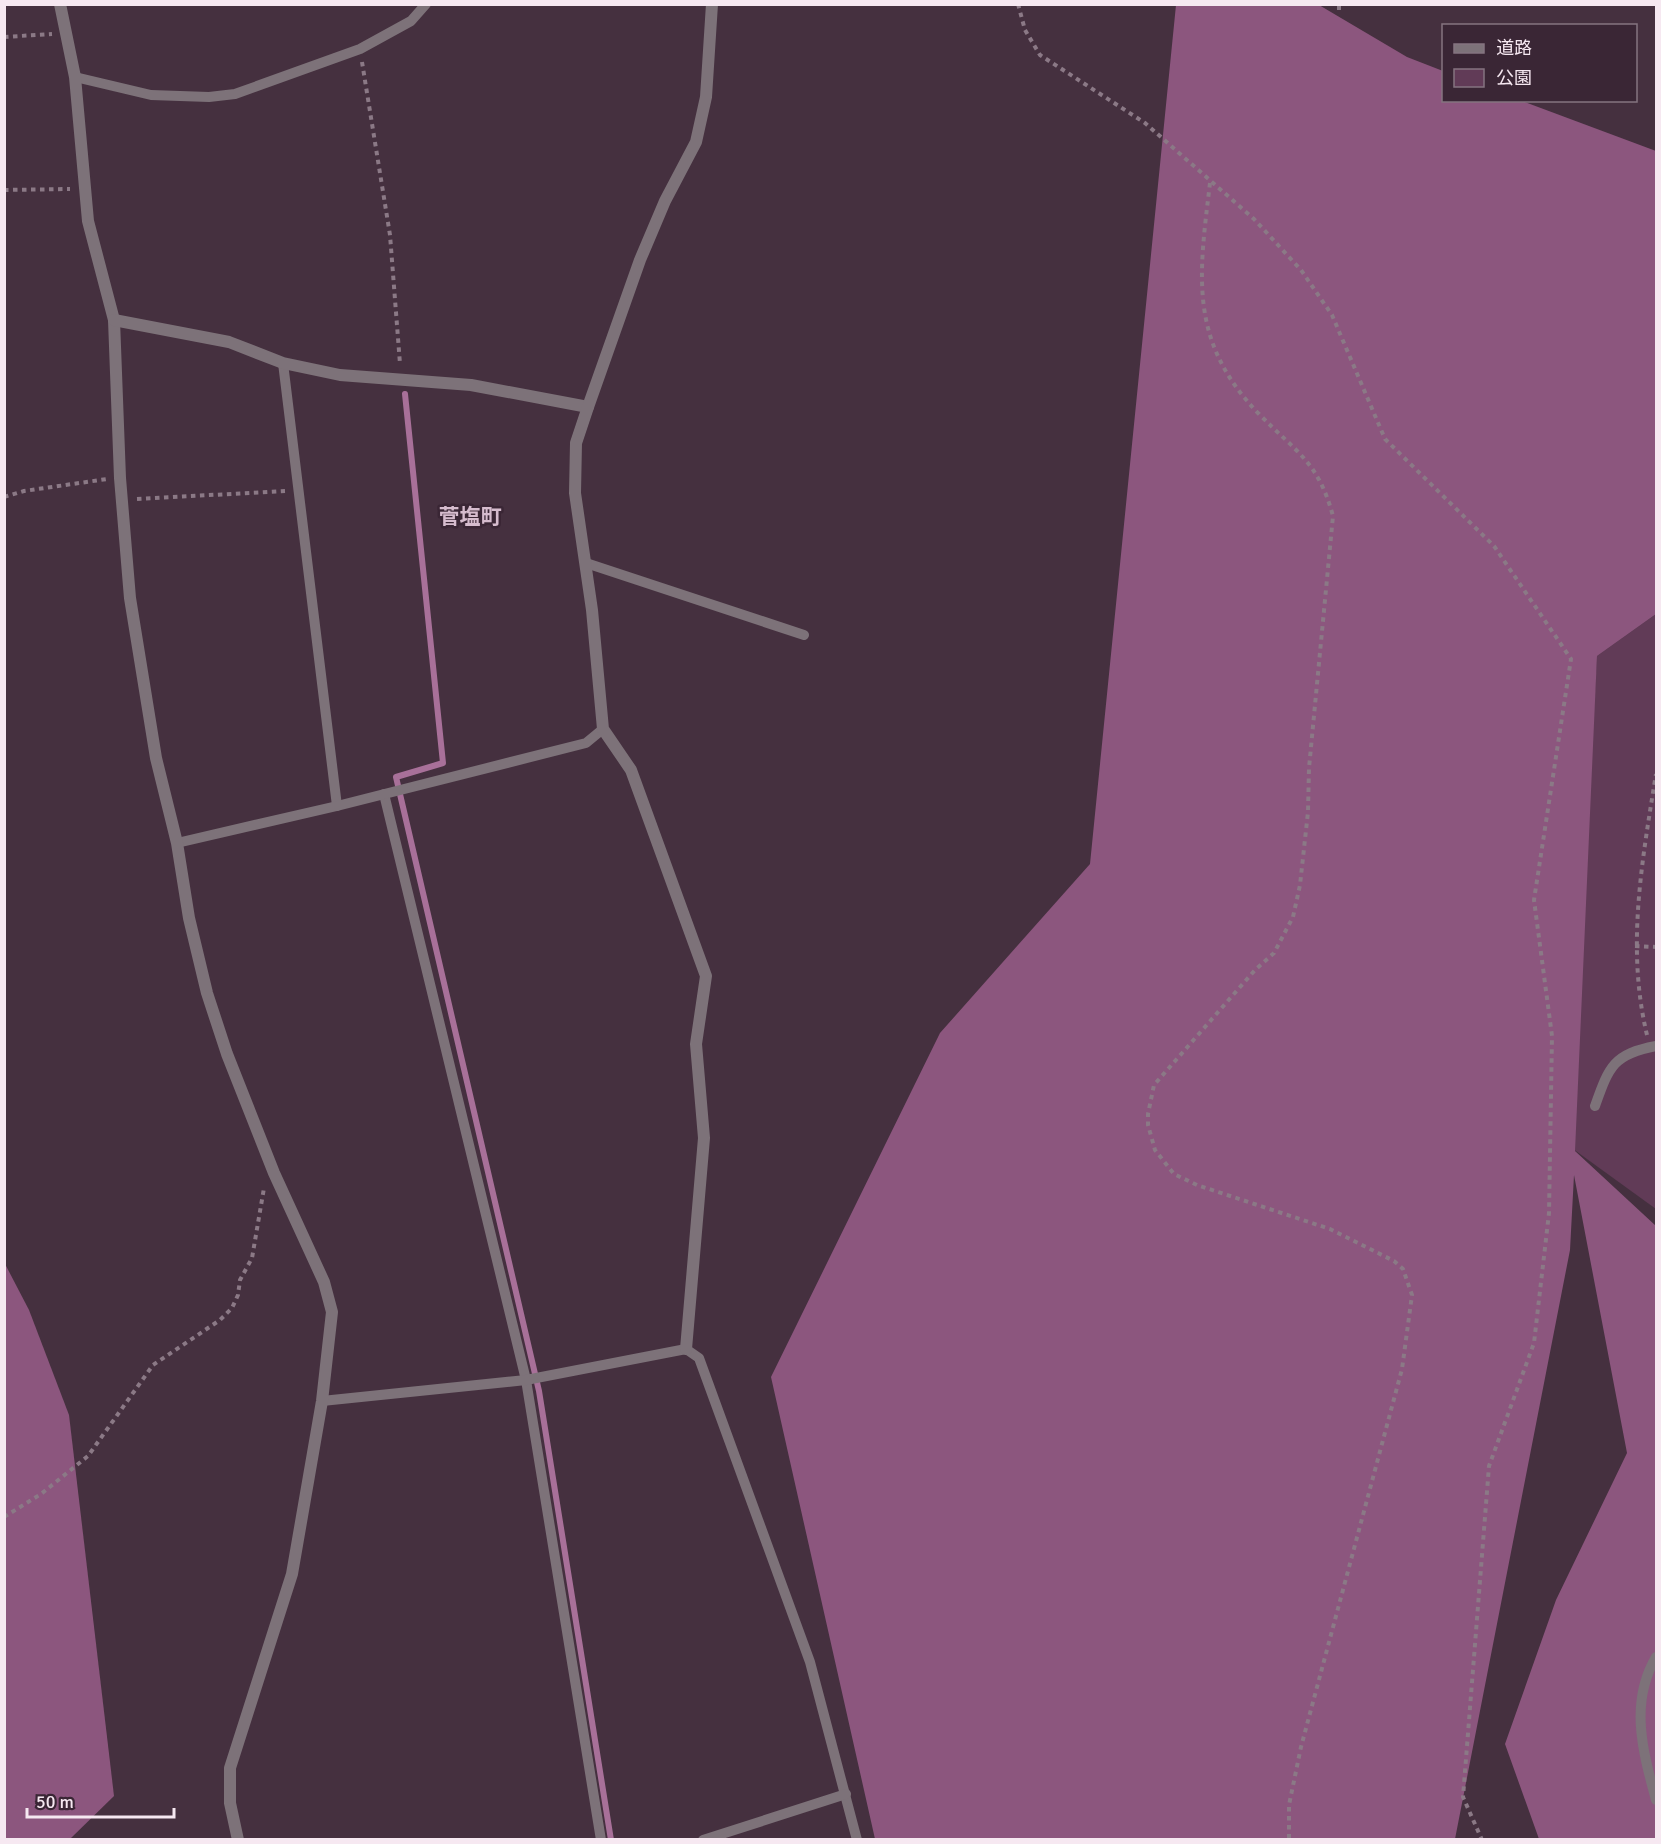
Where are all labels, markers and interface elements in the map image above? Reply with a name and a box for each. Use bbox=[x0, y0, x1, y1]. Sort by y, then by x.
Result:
legend bbox=[1442, 24, 1637, 102]
text: 道路 bbox=[1496, 37, 1532, 59]
text: 公園 bbox=[1496, 67, 1532, 89]
district label: 菅塩町 bbox=[439, 504, 502, 530]
scale bar bbox=[27, 1781, 174, 1819]
text: 50 m bbox=[36, 1791, 74, 1813]

